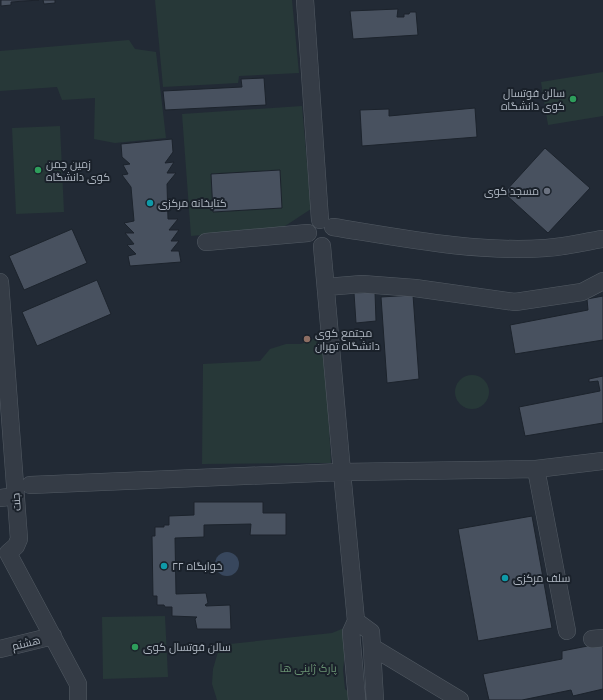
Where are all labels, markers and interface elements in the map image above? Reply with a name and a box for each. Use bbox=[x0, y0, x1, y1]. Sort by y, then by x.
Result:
place label: سالن فوتسال کوی دانشگاه bbox=[501, 85, 565, 113]
marker: سالن فوتسال کوی دانشگاه bbox=[568, 94, 578, 104]
place label: زمین چمن کوی دانشگاه bbox=[46, 156, 110, 184]
marker: زمین چمن کوی دانشگاه bbox=[33, 165, 43, 175]
place label: مسجد کوی bbox=[484, 183, 539, 198]
marker: مسجد کوی bbox=[542, 186, 552, 196]
place label: کتابخانه مرکزی bbox=[158, 195, 227, 210]
marker: کتابخانه مرکزی bbox=[145, 198, 155, 208]
place label: مجتمع کوی دانشگاه تهران bbox=[315, 325, 380, 353]
marker: مجتمع کوی دانشگاه تهران bbox=[302, 334, 312, 344]
street label: جنت bbox=[7, 492, 24, 512]
place label: خوابگاه ۲۲ bbox=[172, 558, 222, 573]
marker: خوابگاه ۲۲ bbox=[159, 561, 169, 571]
place label: سلف مرکزی bbox=[513, 570, 570, 585]
marker: سلف مرکزی bbox=[500, 573, 510, 583]
street label: هشتم bbox=[10, 632, 42, 654]
place label: سالن فوتسال کوی bbox=[143, 639, 231, 654]
marker: سالن فوتسال کوی bbox=[130, 642, 140, 652]
park label: پارک ژاپنی ها bbox=[279, 660, 337, 675]

